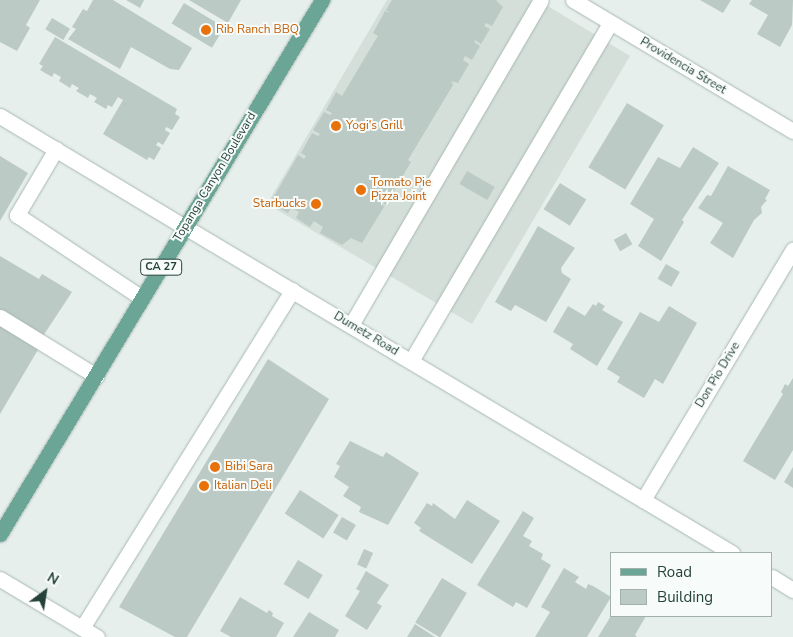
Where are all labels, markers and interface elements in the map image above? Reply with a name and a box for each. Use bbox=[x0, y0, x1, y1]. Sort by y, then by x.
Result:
place label: Rib Ranch BBQ bbox=[216, 23, 299, 37]
marker: Rib Ranch BBQ bbox=[200, 24, 212, 36]
street label: Providencia Street bbox=[637, 35, 729, 97]
street label: Topanga Canyon Boulevard bbox=[171, 110, 259, 244]
place label: Yogi's Grill bbox=[346, 119, 403, 133]
marker: Yogi's Grill bbox=[330, 120, 342, 132]
place label: Tomato Pie Pizza Joint bbox=[371, 176, 431, 204]
marker: Tomato Pie Pizza Joint bbox=[355, 184, 367, 196]
place label: Starbucks bbox=[253, 197, 306, 211]
marker: Starbucks bbox=[310, 198, 322, 210]
road number: CA 27 bbox=[140, 258, 182, 276]
street label: Dumetz Road bbox=[331, 309, 401, 359]
street label: Don Pio Drive bbox=[693, 340, 743, 410]
place label: Bibi Sara bbox=[225, 460, 273, 474]
marker: Bibi Sara bbox=[209, 461, 221, 473]
place label: Italian Deli bbox=[214, 479, 272, 493]
marker: Italian Deli bbox=[198, 480, 210, 492]
legend bbox=[610, 552, 773, 617]
text: Road bbox=[657, 562, 692, 582]
north arrow bbox=[20, 567, 70, 617]
text: N bbox=[44, 568, 62, 590]
text: Building bbox=[657, 587, 713, 607]

